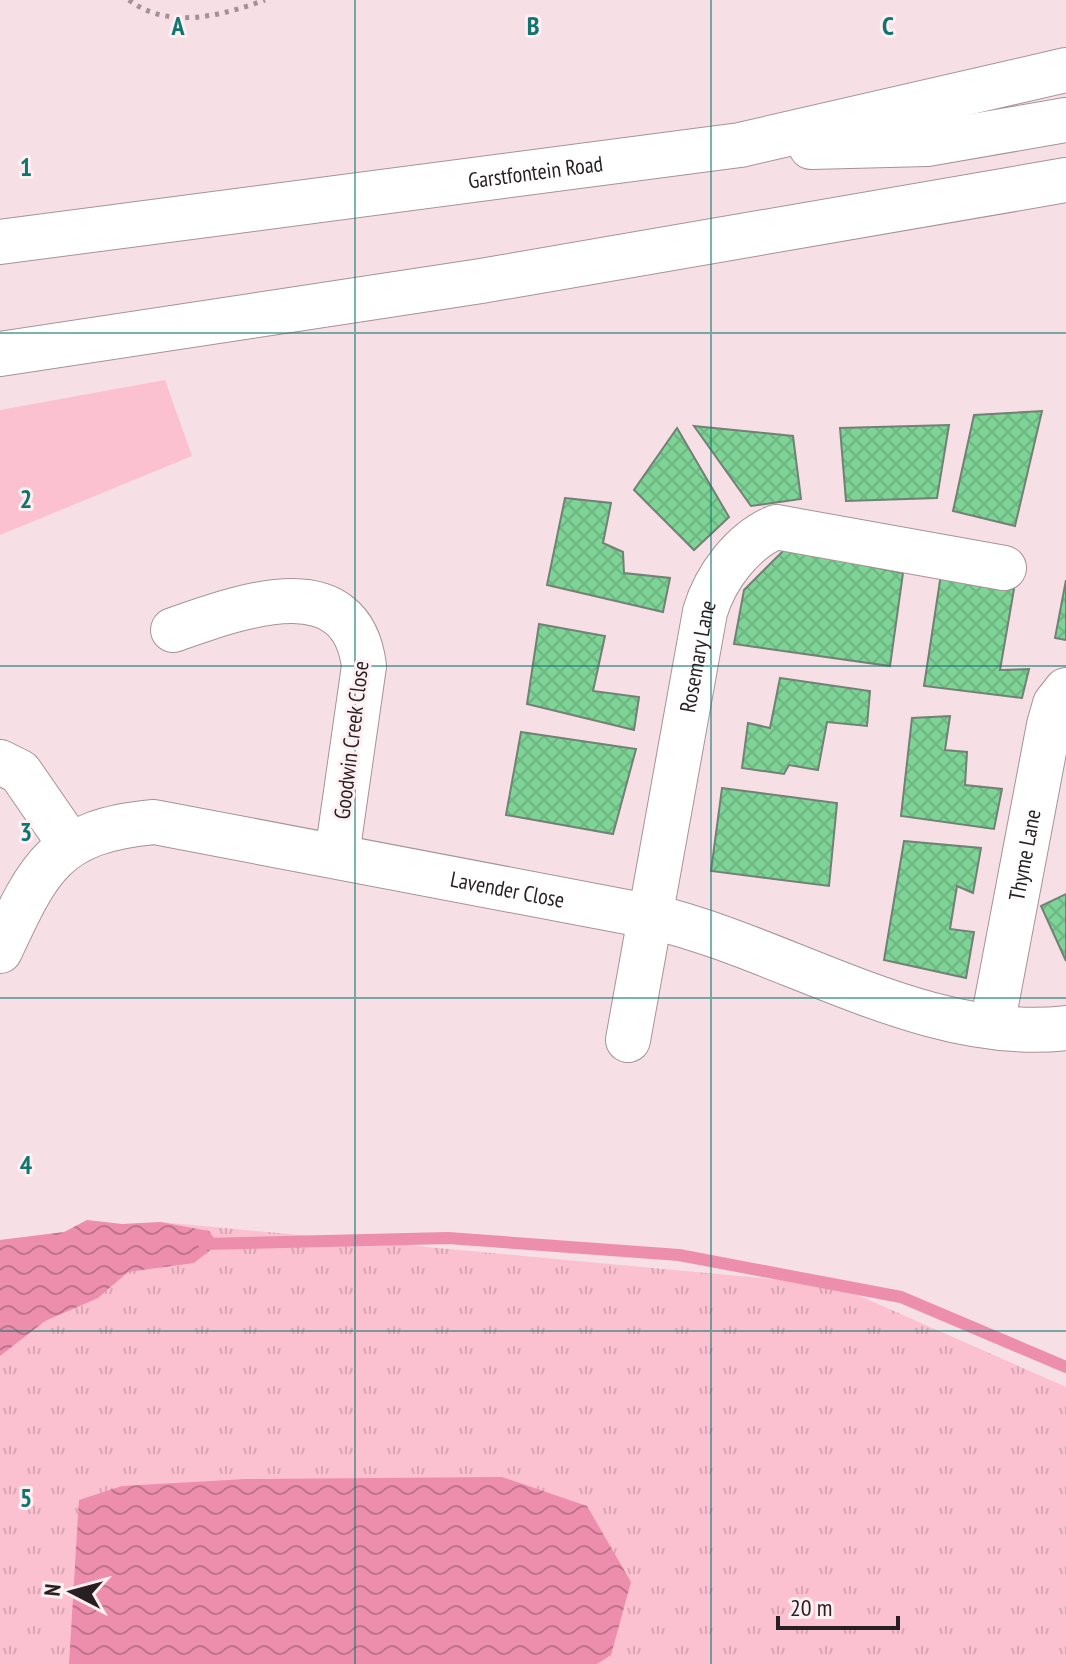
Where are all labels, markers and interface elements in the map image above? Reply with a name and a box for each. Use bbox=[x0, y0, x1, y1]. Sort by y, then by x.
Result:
text: A bbox=[170, 9, 185, 42]
text: B bbox=[527, 9, 540, 42]
text: C bbox=[882, 9, 894, 42]
street label: Garstfontein Road bbox=[466, 149, 604, 195]
text: 1 bbox=[20, 150, 32, 183]
text: 2 bbox=[20, 482, 32, 515]
street label: Rosemary Lane bbox=[673, 596, 722, 715]
street label: Goodwin Creek Close bbox=[327, 659, 375, 821]
street label: Thyme Lane bbox=[1002, 807, 1047, 903]
text: 3 bbox=[20, 815, 32, 848]
street label: Lavender Close bbox=[448, 865, 567, 914]
text: 4 bbox=[20, 1148, 33, 1181]
text: 5 bbox=[20, 1481, 32, 1514]
north arrow bbox=[32, 1552, 112, 1632]
scale bar bbox=[778, 1580, 898, 1630]
text: N bbox=[38, 1583, 67, 1597]
text: 20 m bbox=[790, 1592, 832, 1623]

